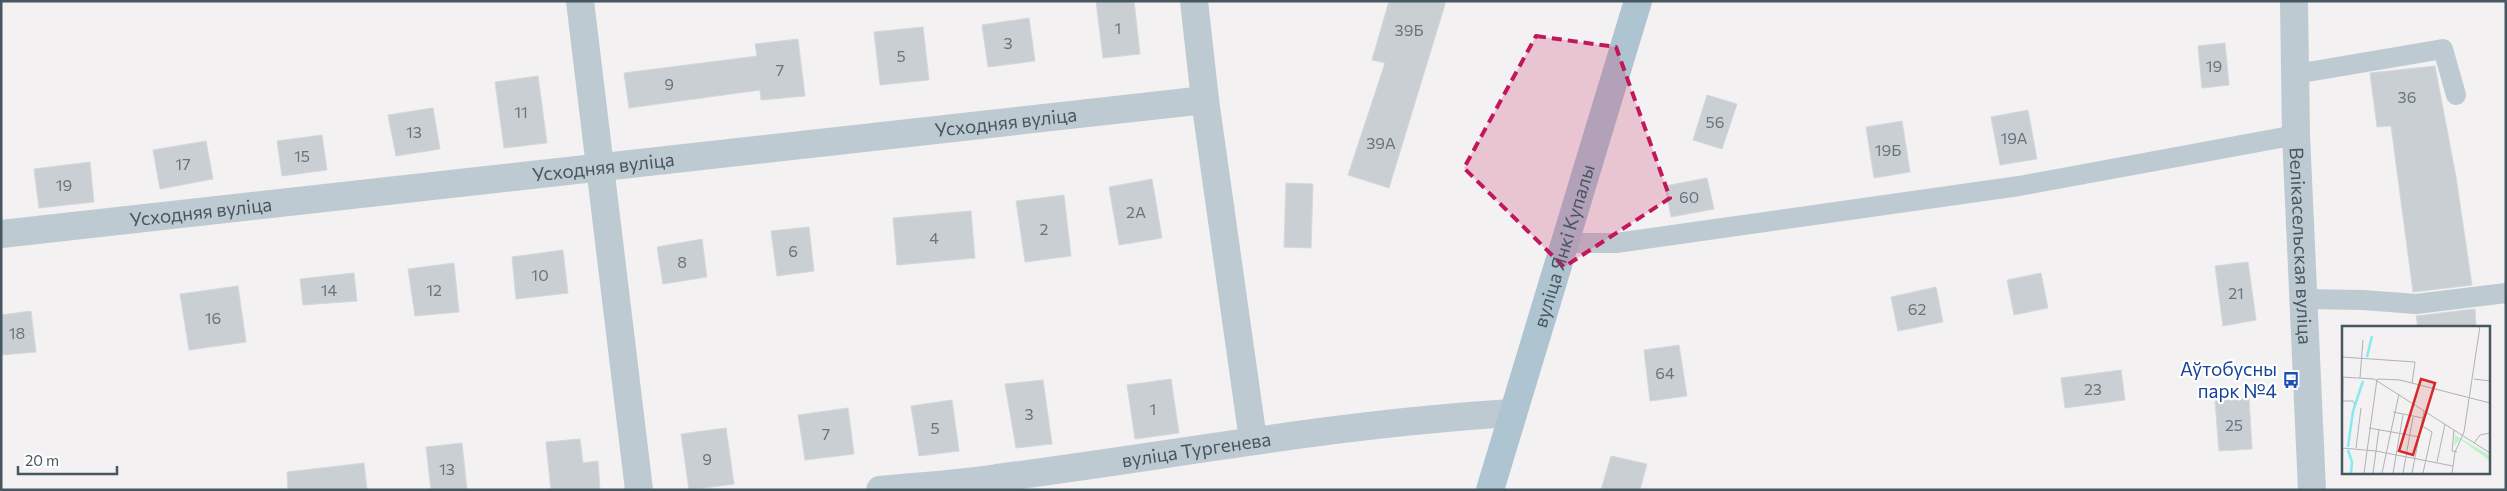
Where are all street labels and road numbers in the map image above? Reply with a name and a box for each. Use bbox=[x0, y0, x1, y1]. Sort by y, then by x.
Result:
street label: Усходняя вуліца bbox=[933, 102, 1078, 141]
street label: Усходняя вуліца bbox=[531, 147, 676, 186]
street label: Велікасельская вуліца bbox=[2286, 147, 2317, 345]
street label: вуліца Янкі Купалы bbox=[1528, 161, 1599, 330]
street label: Усходняя вуліца bbox=[128, 192, 273, 231]
street label: вуліца Тургенева bbox=[1120, 427, 1272, 471]

